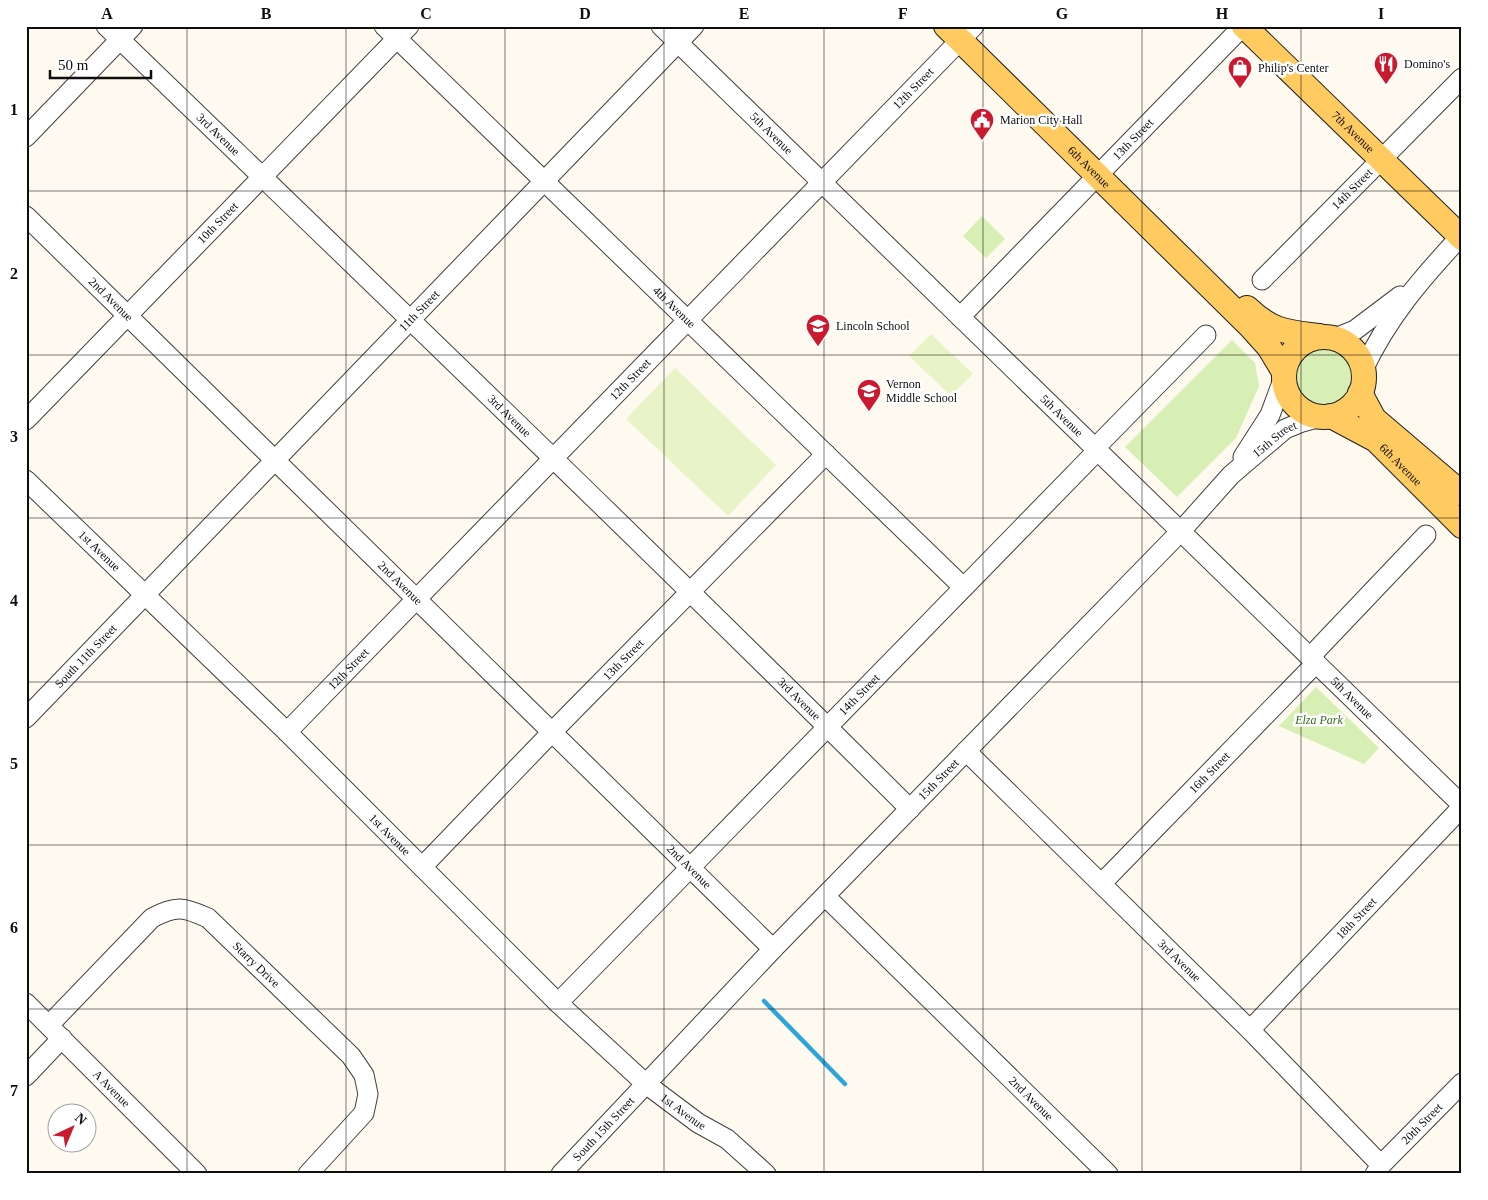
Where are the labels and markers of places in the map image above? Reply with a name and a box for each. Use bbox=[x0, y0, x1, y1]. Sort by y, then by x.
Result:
restaurant icon: Domino's bbox=[1373, 51, 1399, 85]
shop icon: Philip's Center bbox=[1227, 55, 1253, 89]
place label: Domino's bbox=[1404, 57, 1450, 71]
place label: Philip's Center bbox=[1258, 61, 1329, 75]
public building icon: Marion City Hall bbox=[969, 107, 995, 141]
place label: Marion City Hall bbox=[1000, 113, 1083, 127]
school or university icon: Lincoln School bbox=[805, 313, 831, 347]
place label: Lincoln School bbox=[836, 319, 910, 333]
place label: Vernon Middle School bbox=[886, 377, 958, 405]
school or university icon: Vernon Middle School bbox=[856, 378, 882, 412]

